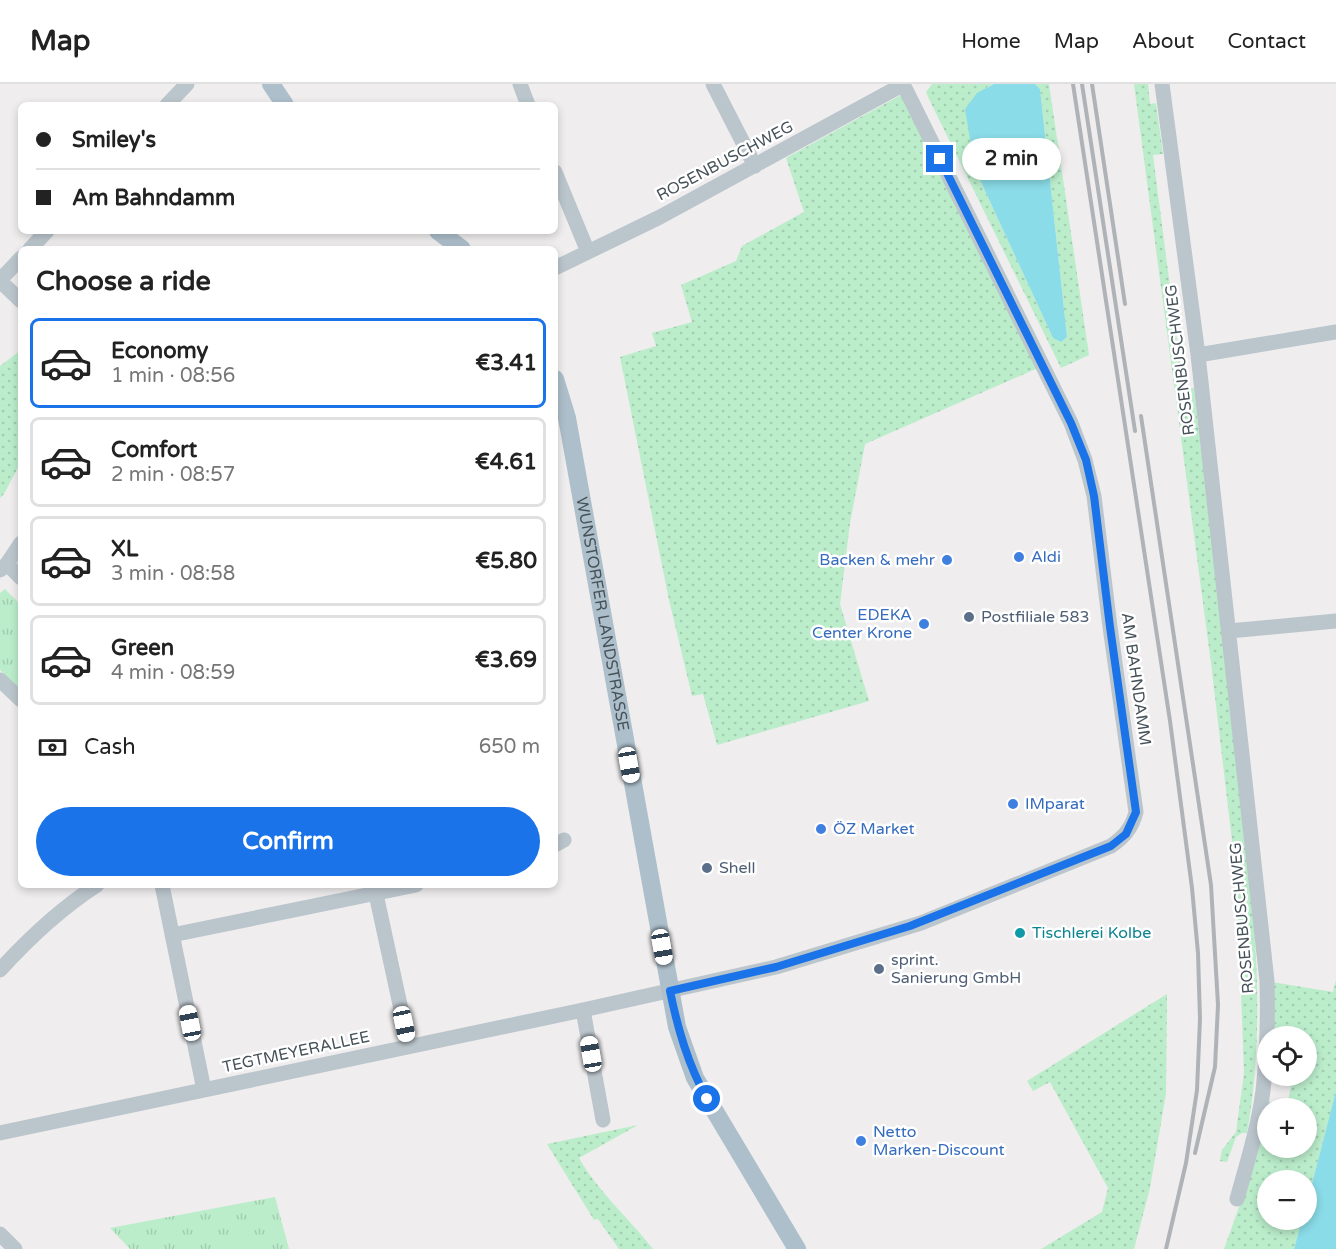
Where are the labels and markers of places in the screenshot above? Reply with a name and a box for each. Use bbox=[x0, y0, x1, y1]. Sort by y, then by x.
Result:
place label: Aldi bbox=[1031, 547, 1061, 567]
place label: Backen & mehr bbox=[819, 550, 936, 570]
marker: Aldi bbox=[1012, 550, 1026, 564]
marker: Backen & mehr bbox=[940, 553, 954, 567]
place label: EDEKA Center Krone bbox=[812, 605, 912, 643]
place label: Postfiliale 583 bbox=[981, 607, 1089, 627]
marker: Postfiliale 583 bbox=[962, 610, 976, 624]
marker: EDEKA Center Krone bbox=[917, 617, 931, 631]
place label: IMparat bbox=[1025, 794, 1085, 814]
marker: IMparat bbox=[1006, 797, 1020, 811]
place label: ÖZ Market bbox=[833, 819, 915, 839]
marker: ÖZ Market bbox=[814, 822, 828, 836]
place label: Shell bbox=[719, 858, 756, 878]
marker: Shell bbox=[700, 861, 714, 875]
place label: Tischlerei Kolbe bbox=[1032, 923, 1151, 943]
marker: Tischlerei Kolbe bbox=[1013, 926, 1027, 940]
place label: sprint. Sanierung GmbH bbox=[891, 950, 1021, 988]
marker: sprint. Sanierung GmbH bbox=[872, 962, 886, 976]
place label: Netto Marken-Discount bbox=[873, 1122, 1005, 1160]
marker: Netto Marken-Discount bbox=[854, 1134, 868, 1148]

